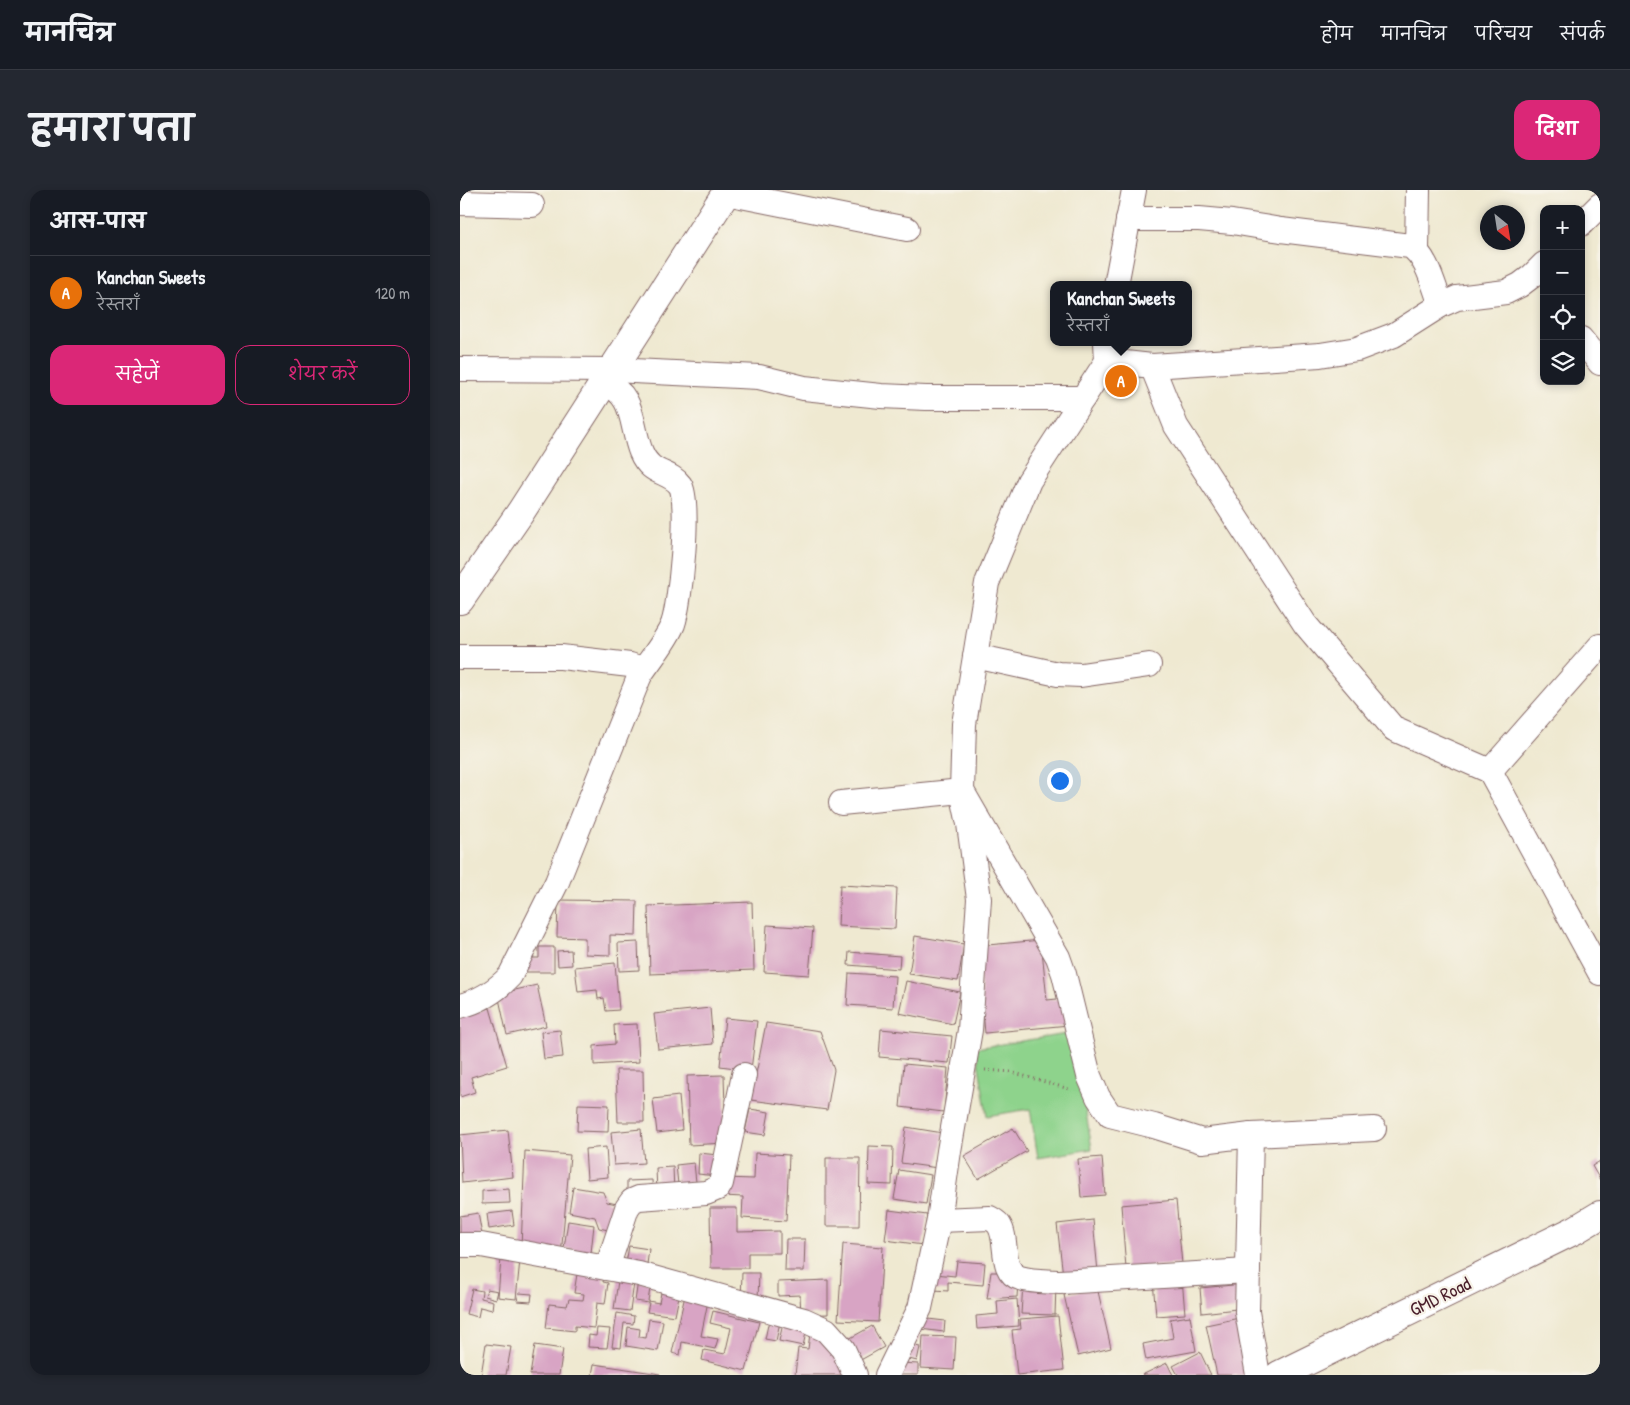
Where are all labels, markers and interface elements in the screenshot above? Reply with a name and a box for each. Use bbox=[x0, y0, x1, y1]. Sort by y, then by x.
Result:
text: मानचित्र bbox=[25, 16, 114, 48]
text: होम bbox=[1321, 21, 1353, 46]
text: मानचित्र bbox=[1381, 21, 1447, 46]
text: परिचय bbox=[1475, 21, 1532, 46]
text: संपर्क bbox=[1560, 21, 1605, 46]
button: दिशा bbox=[1514, 100, 1600, 160]
text: हमारा पता bbox=[30, 104, 194, 151]
north arrow bbox=[1480, 205, 1525, 250]
map controls bbox=[1540, 205, 1585, 385]
button: + bbox=[1540, 205, 1585, 250]
text: आस-पास bbox=[50, 206, 146, 235]
button: − bbox=[1540, 250, 1585, 295]
text: Kanchan Sweets bbox=[97, 264, 205, 290]
popup bbox=[1050, 281, 1192, 346]
text: A bbox=[62, 282, 70, 304]
text: 120 m bbox=[375, 282, 410, 304]
text: Kanchan Sweets bbox=[1067, 285, 1175, 311]
text: रेस्तराँ bbox=[97, 293, 140, 315]
button: locate bbox=[1540, 295, 1585, 340]
text: रेस्तराँ bbox=[1067, 314, 1109, 336]
button: layers bbox=[1540, 340, 1585, 385]
button: सहेजें bbox=[50, 345, 225, 405]
button: शेयर करें bbox=[235, 345, 410, 405]
pin: A bbox=[1105, 362, 1137, 400]
your location bbox=[1047, 768, 1073, 794]
street label: GMD Road bbox=[1405, 1270, 1475, 1322]

